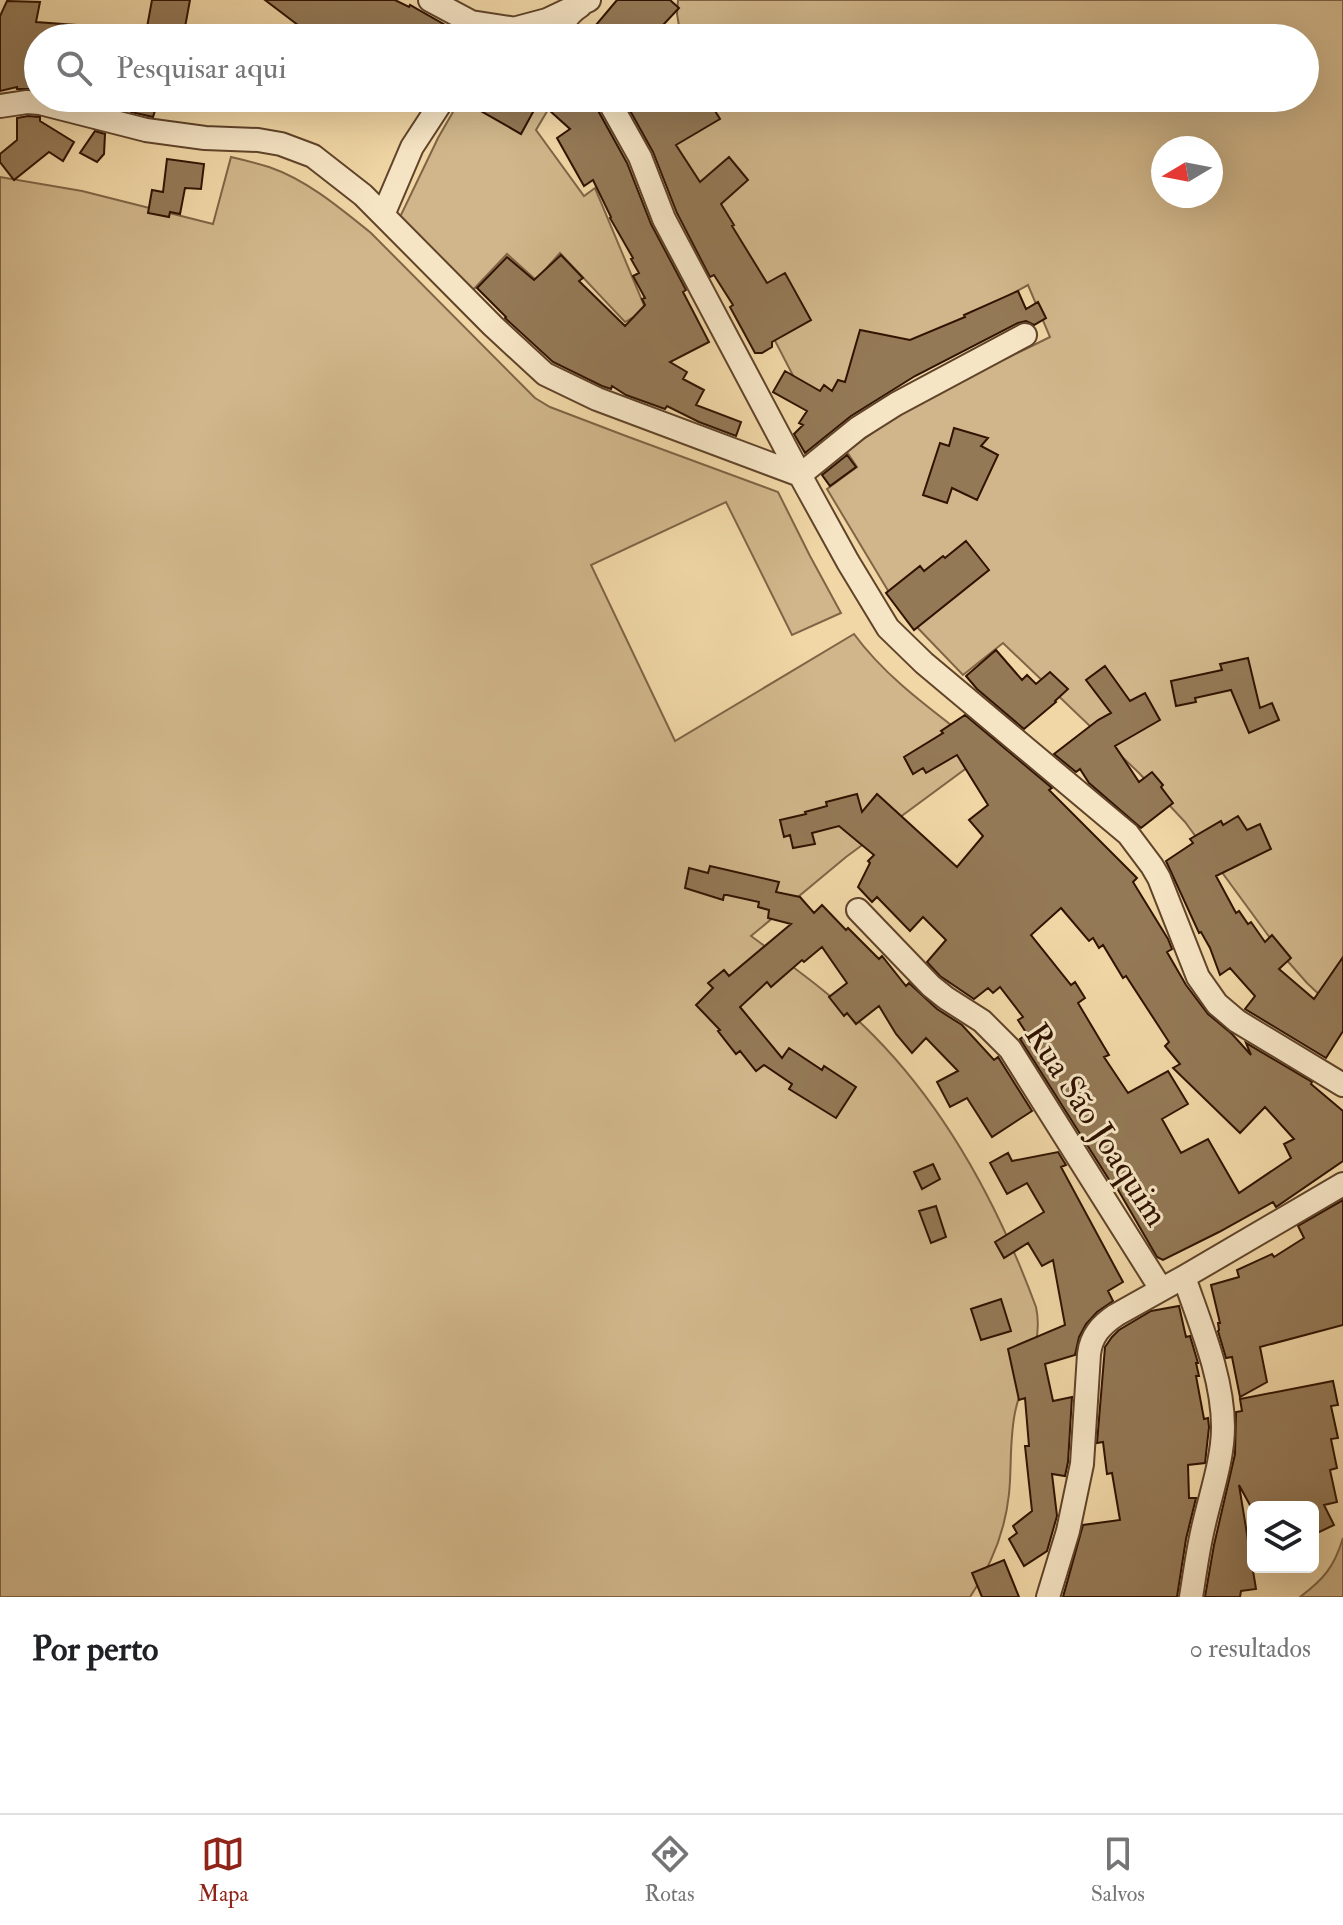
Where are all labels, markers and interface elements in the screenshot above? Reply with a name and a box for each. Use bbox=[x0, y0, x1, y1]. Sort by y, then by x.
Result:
search box bbox=[24, 24, 1319, 112]
icon: search bbox=[52, 46, 96, 90]
text: Pesquisar aqui bbox=[116, 50, 286, 87]
north arrow bbox=[1151, 136, 1223, 208]
street label: Rua São Joaquim bbox=[1014, 1015, 1178, 1235]
map controls bbox=[1247, 1501, 1319, 1573]
button: layers bbox=[1247, 1501, 1319, 1573]
text: Por perto bbox=[32, 1628, 158, 1671]
text: 0 resultados bbox=[1190, 1633, 1311, 1665]
tab: Mapa bbox=[198, 1832, 248, 1908]
tab: Rotas bbox=[645, 1832, 694, 1908]
tab: Salvos bbox=[1091, 1832, 1145, 1908]

